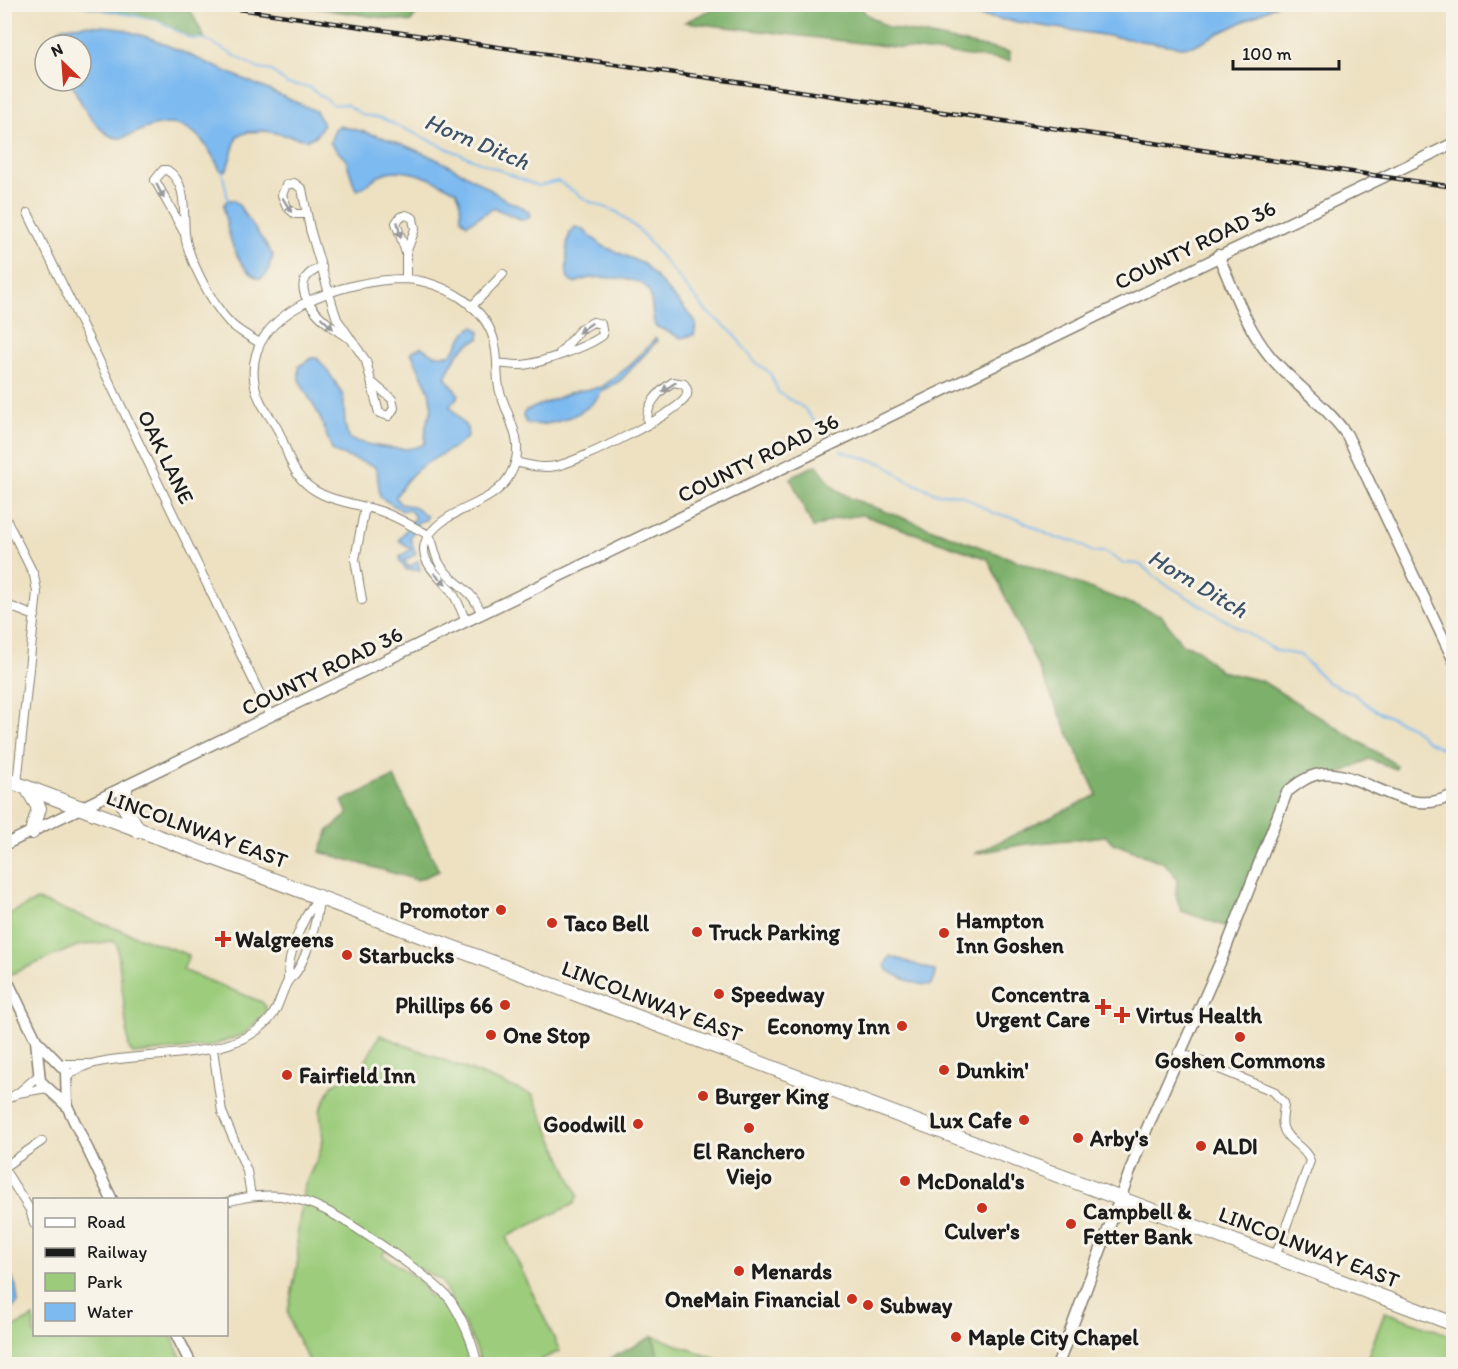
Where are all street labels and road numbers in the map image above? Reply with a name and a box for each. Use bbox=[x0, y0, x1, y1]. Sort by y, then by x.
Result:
street label: COUNTY ROAD 36 bbox=[1110, 194, 1280, 296]
street label: OAK LANE bbox=[132, 406, 200, 508]
street label: COUNTY ROAD 36 bbox=[673, 407, 843, 509]
street label: COUNTY ROAD 36 bbox=[237, 620, 407, 722]
street label: LINCOLNWAY EAST bbox=[102, 784, 292, 875]
street label: LINCOLNWAY EAST bbox=[558, 954, 747, 1048]
street label: LINCOLNWAY EAST bbox=[1215, 1200, 1404, 1294]

